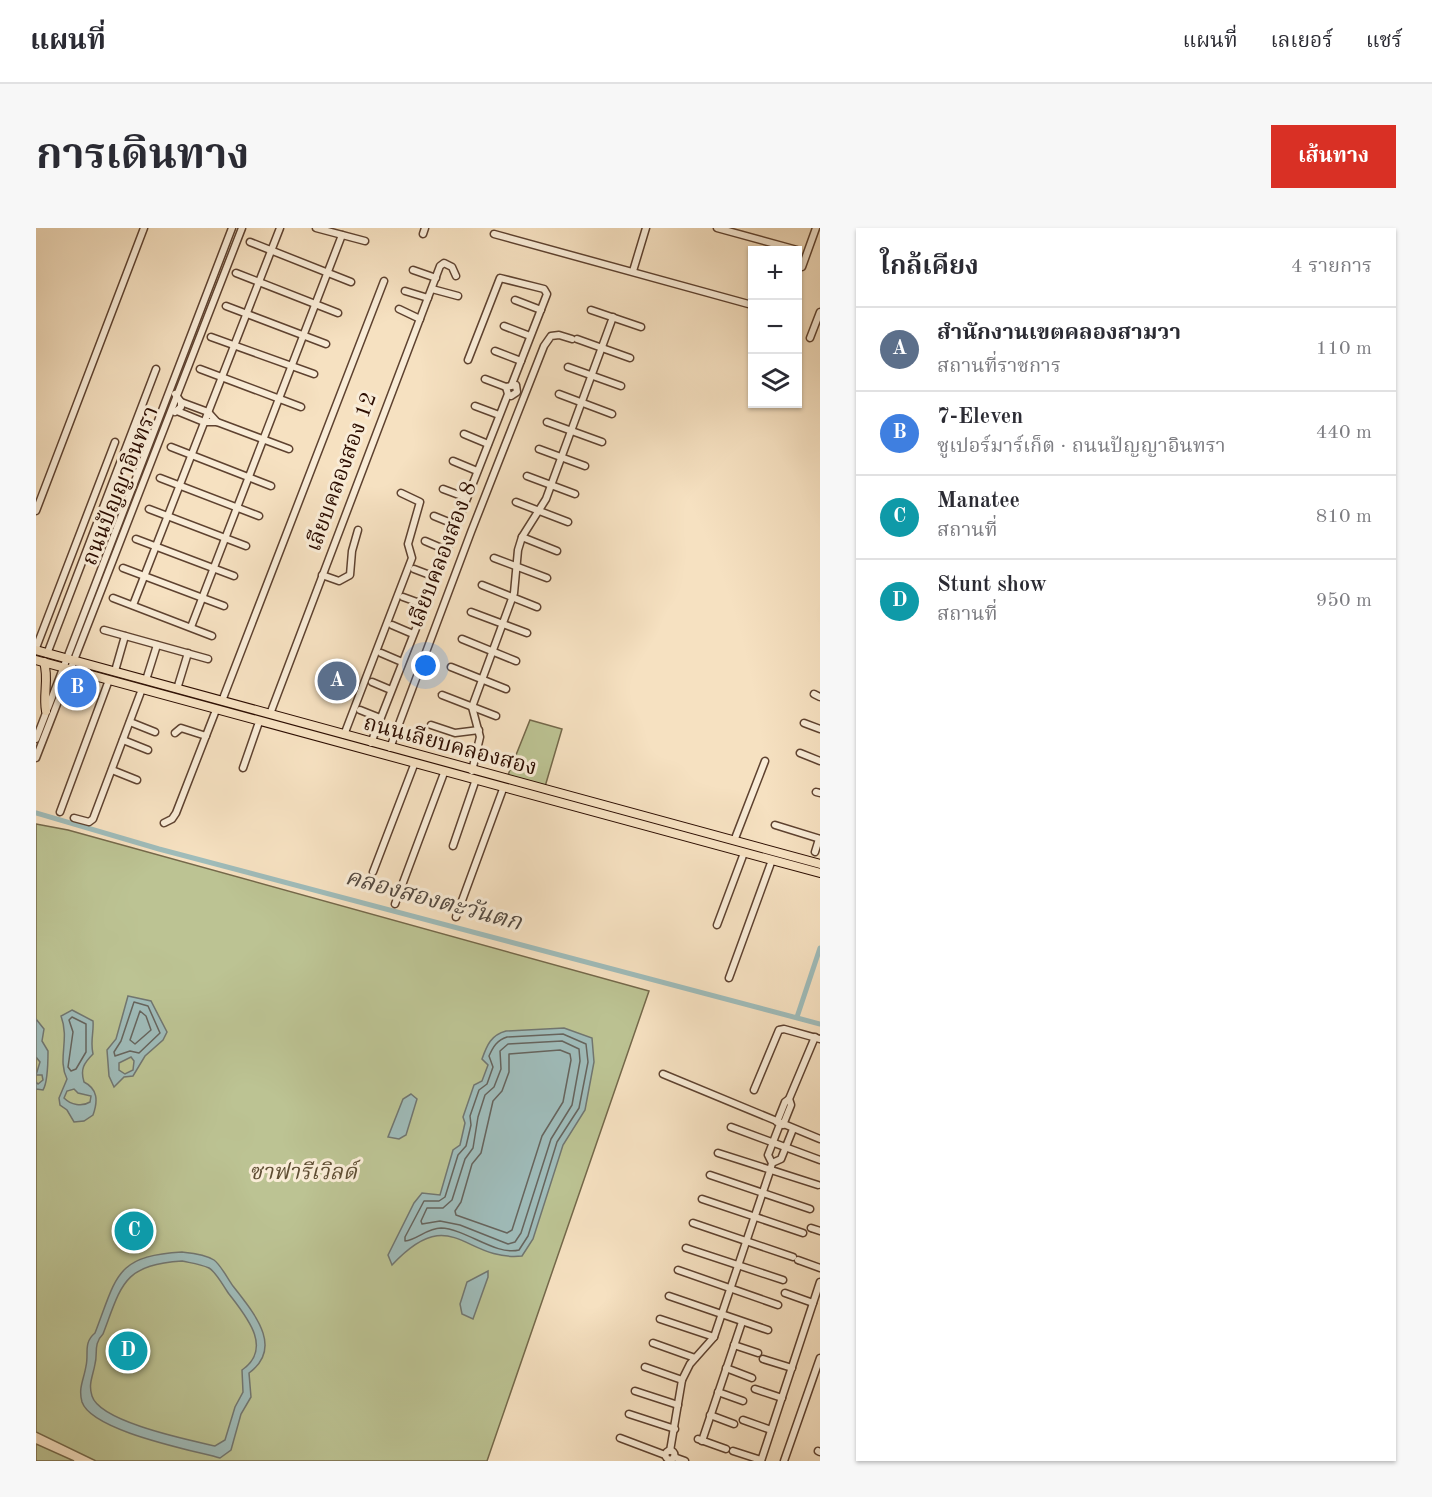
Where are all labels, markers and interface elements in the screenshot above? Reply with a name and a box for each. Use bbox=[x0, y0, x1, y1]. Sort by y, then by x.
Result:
text: แผนที่ bbox=[30, 28, 106, 56]
text: แผนที่ bbox=[1183, 31, 1238, 52]
text: เลเยอร์ bbox=[1271, 31, 1333, 52]
text: แชร์ bbox=[1366, 31, 1402, 52]
button: เส้นทาง bbox=[1271, 125, 1396, 188]
text: การเดินทาง bbox=[36, 136, 249, 178]
map controls bbox=[748, 246, 802, 408]
button: + bbox=[748, 246, 802, 300]
text: ใกล้เคียง bbox=[880, 254, 979, 280]
text: 4 รายการ bbox=[1291, 257, 1372, 277]
button: − bbox=[748, 300, 802, 354]
text: สำนักงานเขตคลองสามวา bbox=[937, 322, 1181, 344]
text: A bbox=[892, 339, 907, 359]
text: 110 m bbox=[1316, 339, 1372, 359]
button: layers bbox=[748, 354, 802, 408]
text: สถานที่ราชการ bbox=[937, 357, 1061, 377]
street label: เลียบคลองสอง 12 bbox=[301, 389, 381, 554]
street label: ถนนปัญญาอินทรา bbox=[78, 403, 163, 569]
text: 7-Eleven bbox=[937, 406, 1023, 428]
text: B bbox=[892, 423, 907, 443]
text: 440 m bbox=[1316, 423, 1372, 443]
text: ซูเปอร์มาร์เก็ต · ถนนปัญญาอินทรา bbox=[937, 437, 1226, 457]
street label: เลียบคลองสอง 8 bbox=[403, 478, 481, 631]
text: Manatee bbox=[937, 490, 1020, 512]
text: C bbox=[893, 507, 906, 527]
text: 810 m bbox=[1316, 507, 1372, 527]
text: สถานที่ bbox=[937, 521, 998, 541]
text: Stunt show bbox=[937, 574, 1047, 596]
text: D bbox=[892, 591, 907, 611]
text: 950 m bbox=[1316, 591, 1372, 611]
text: สถานที่ bbox=[937, 605, 998, 625]
your location bbox=[411, 651, 440, 680]
pin: A bbox=[318, 658, 356, 704]
pin: B bbox=[58, 666, 96, 710]
street label: ถนนเลียบคลองสอง bbox=[361, 710, 539, 780]
water label: คลองสองตะวันตก bbox=[342, 864, 526, 936]
park label: ซาฟารีเวิลด์ bbox=[249, 1159, 361, 1184]
pin: C bbox=[114, 1208, 154, 1254]
pin: D bbox=[108, 1328, 148, 1374]

